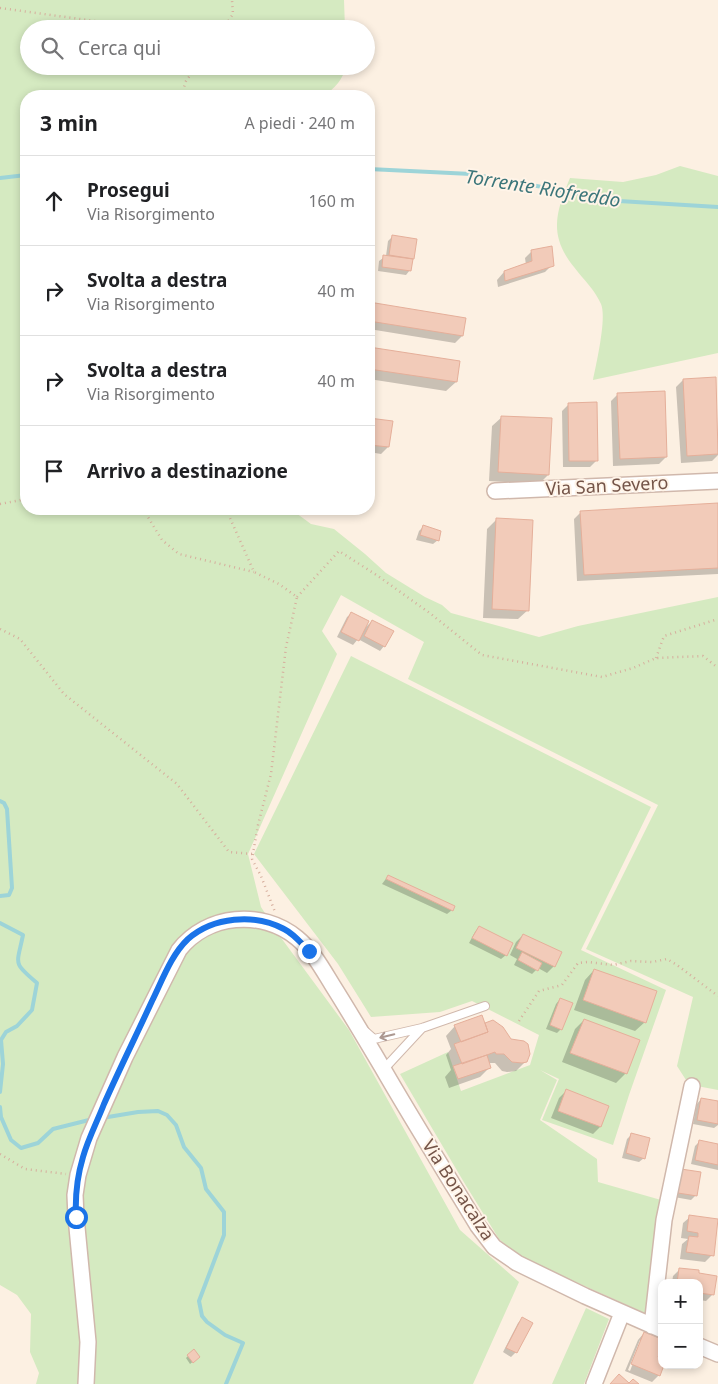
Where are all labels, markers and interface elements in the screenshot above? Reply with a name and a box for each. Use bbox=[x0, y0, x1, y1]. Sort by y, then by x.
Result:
search box bbox=[20, 20, 375, 75]
icon: search bbox=[38, 34, 66, 62]
text: Cerca qui bbox=[78, 35, 161, 61]
text: 3 min bbox=[40, 109, 98, 137]
text: A piedi · 240 m bbox=[244, 112, 355, 134]
water label: Torrente Riofreddo bbox=[464, 163, 622, 213]
text: Prosegui bbox=[87, 177, 170, 203]
icon: ahead bbox=[40, 187, 68, 215]
text: 160 m bbox=[308, 190, 355, 212]
text: Via Risorgimento bbox=[87, 203, 215, 225]
text: Svolta a destra bbox=[87, 267, 227, 293]
icon: right bbox=[40, 277, 68, 305]
text: 40 m bbox=[318, 280, 355, 302]
text: Via Risorgimento bbox=[87, 293, 215, 315]
text: Svolta a destra bbox=[87, 357, 227, 383]
icon: right bbox=[40, 367, 68, 395]
text: 40 m bbox=[318, 370, 355, 392]
text: Via Risorgimento bbox=[87, 383, 215, 405]
icon: arrive bbox=[40, 457, 68, 485]
text: Arrivo a destinazione bbox=[87, 458, 288, 484]
street label: Via San Severo bbox=[545, 470, 669, 500]
route end bbox=[298, 940, 321, 963]
one-way arrow bbox=[379, 1032, 395, 1041]
street label: Via Bonacalza bbox=[417, 1134, 500, 1245]
route start bbox=[65, 1206, 88, 1229]
map controls bbox=[658, 1279, 703, 1369]
button: + bbox=[658, 1279, 703, 1324]
button: − bbox=[658, 1324, 703, 1369]

